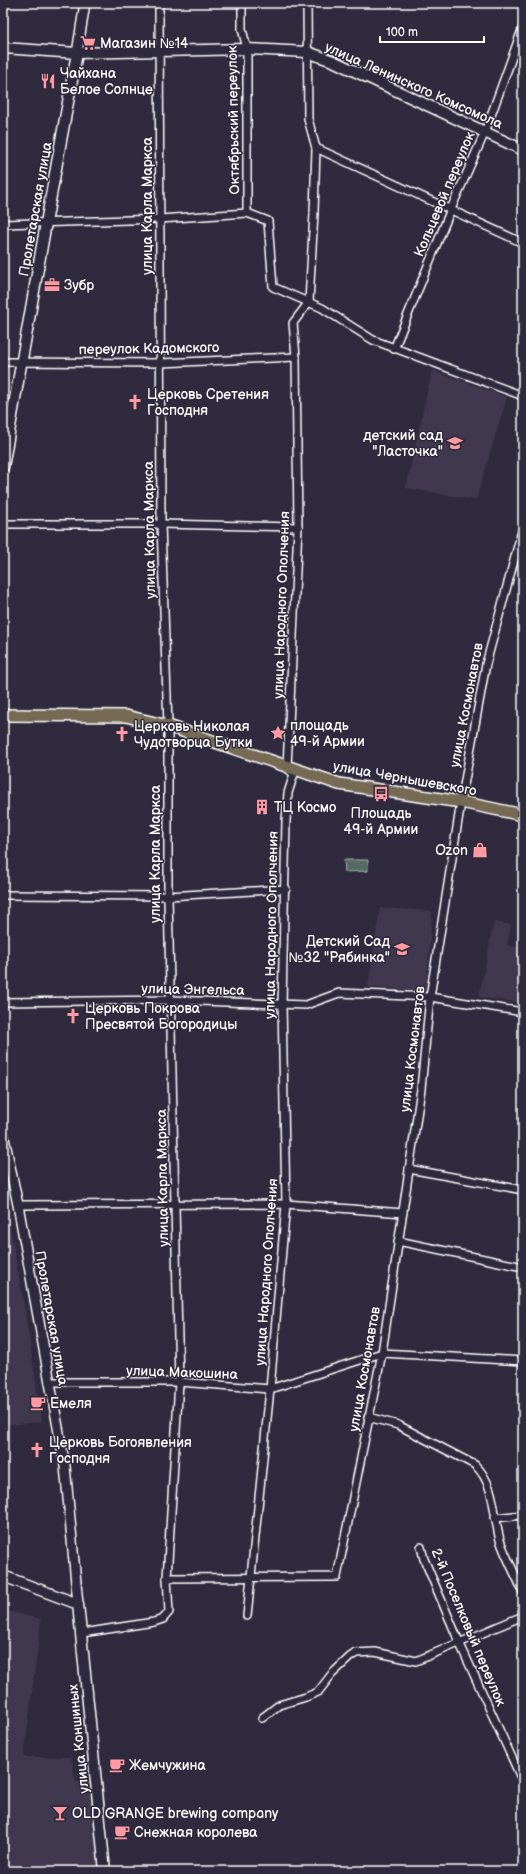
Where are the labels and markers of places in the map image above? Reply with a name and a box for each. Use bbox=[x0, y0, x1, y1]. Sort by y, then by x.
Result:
supermarket icon: Магазин №14 bbox=[79, 34, 97, 52]
place label: Магазин №14 bbox=[100, 35, 189, 52]
place label: Чайхана Белое Солнце bbox=[60, 65, 153, 98]
restaurant icon: Чайхана Белое Солнце bbox=[39, 72, 57, 90]
office icon: Зубр bbox=[43, 276, 61, 294]
place label: Зубр bbox=[64, 277, 94, 294]
place label: Церковь Сретения Господня bbox=[147, 386, 269, 419]
church icon: Церковь Сретения Господня bbox=[126, 393, 144, 411]
place label: детский сад "Ласточка" bbox=[363, 427, 443, 460]
school or university icon: детский сад "Ласточка" bbox=[446, 434, 464, 452]
place label: площадь 49-й Армии bbox=[290, 717, 365, 750]
place label: Церковь Николая Чудотворца Бутки bbox=[134, 718, 253, 751]
place icon: площадь 49-й Армии bbox=[269, 724, 287, 742]
church icon: Церковь Николая Чудотворца Бутки bbox=[113, 725, 131, 743]
bus stop icon: Площадь 49-й Армии bbox=[372, 785, 390, 803]
building icon: ТЦ Космо bbox=[253, 798, 271, 816]
place label: ТЦ Космо bbox=[274, 799, 336, 816]
place label: Площадь 49-й Армии bbox=[344, 805, 418, 838]
shop icon: Ozon bbox=[471, 841, 489, 859]
place label: Ozon bbox=[435, 842, 468, 859]
place label: Детский Сад №32 "Рябинка" bbox=[288, 933, 390, 966]
school or university icon: Детский Сад №32 "Рябинка" bbox=[393, 940, 411, 958]
place label: Церковь Покрова Пресвятой Богородицы bbox=[85, 1000, 237, 1033]
church icon: Церковь Покрова Пресвятой Богородицы bbox=[64, 1007, 82, 1025]
cafe icon: Емеля bbox=[29, 1394, 47, 1412]
place label: Емеля bbox=[50, 1395, 92, 1412]
place label: Церковь Богоявления Господня bbox=[49, 1434, 192, 1467]
church icon: Церковь Богоявления Господня bbox=[28, 1441, 46, 1459]
cafe icon: Жемчужина bbox=[108, 1756, 126, 1774]
place label: Жемчужина bbox=[129, 1757, 206, 1774]
bar icon: OLD GRANGE brewing company bbox=[51, 1804, 69, 1822]
place label: OLD GRANGE brewing company bbox=[72, 1805, 279, 1822]
cafe icon: Снежная королева bbox=[113, 1823, 131, 1841]
place label: Снежная королева bbox=[134, 1824, 258, 1841]

